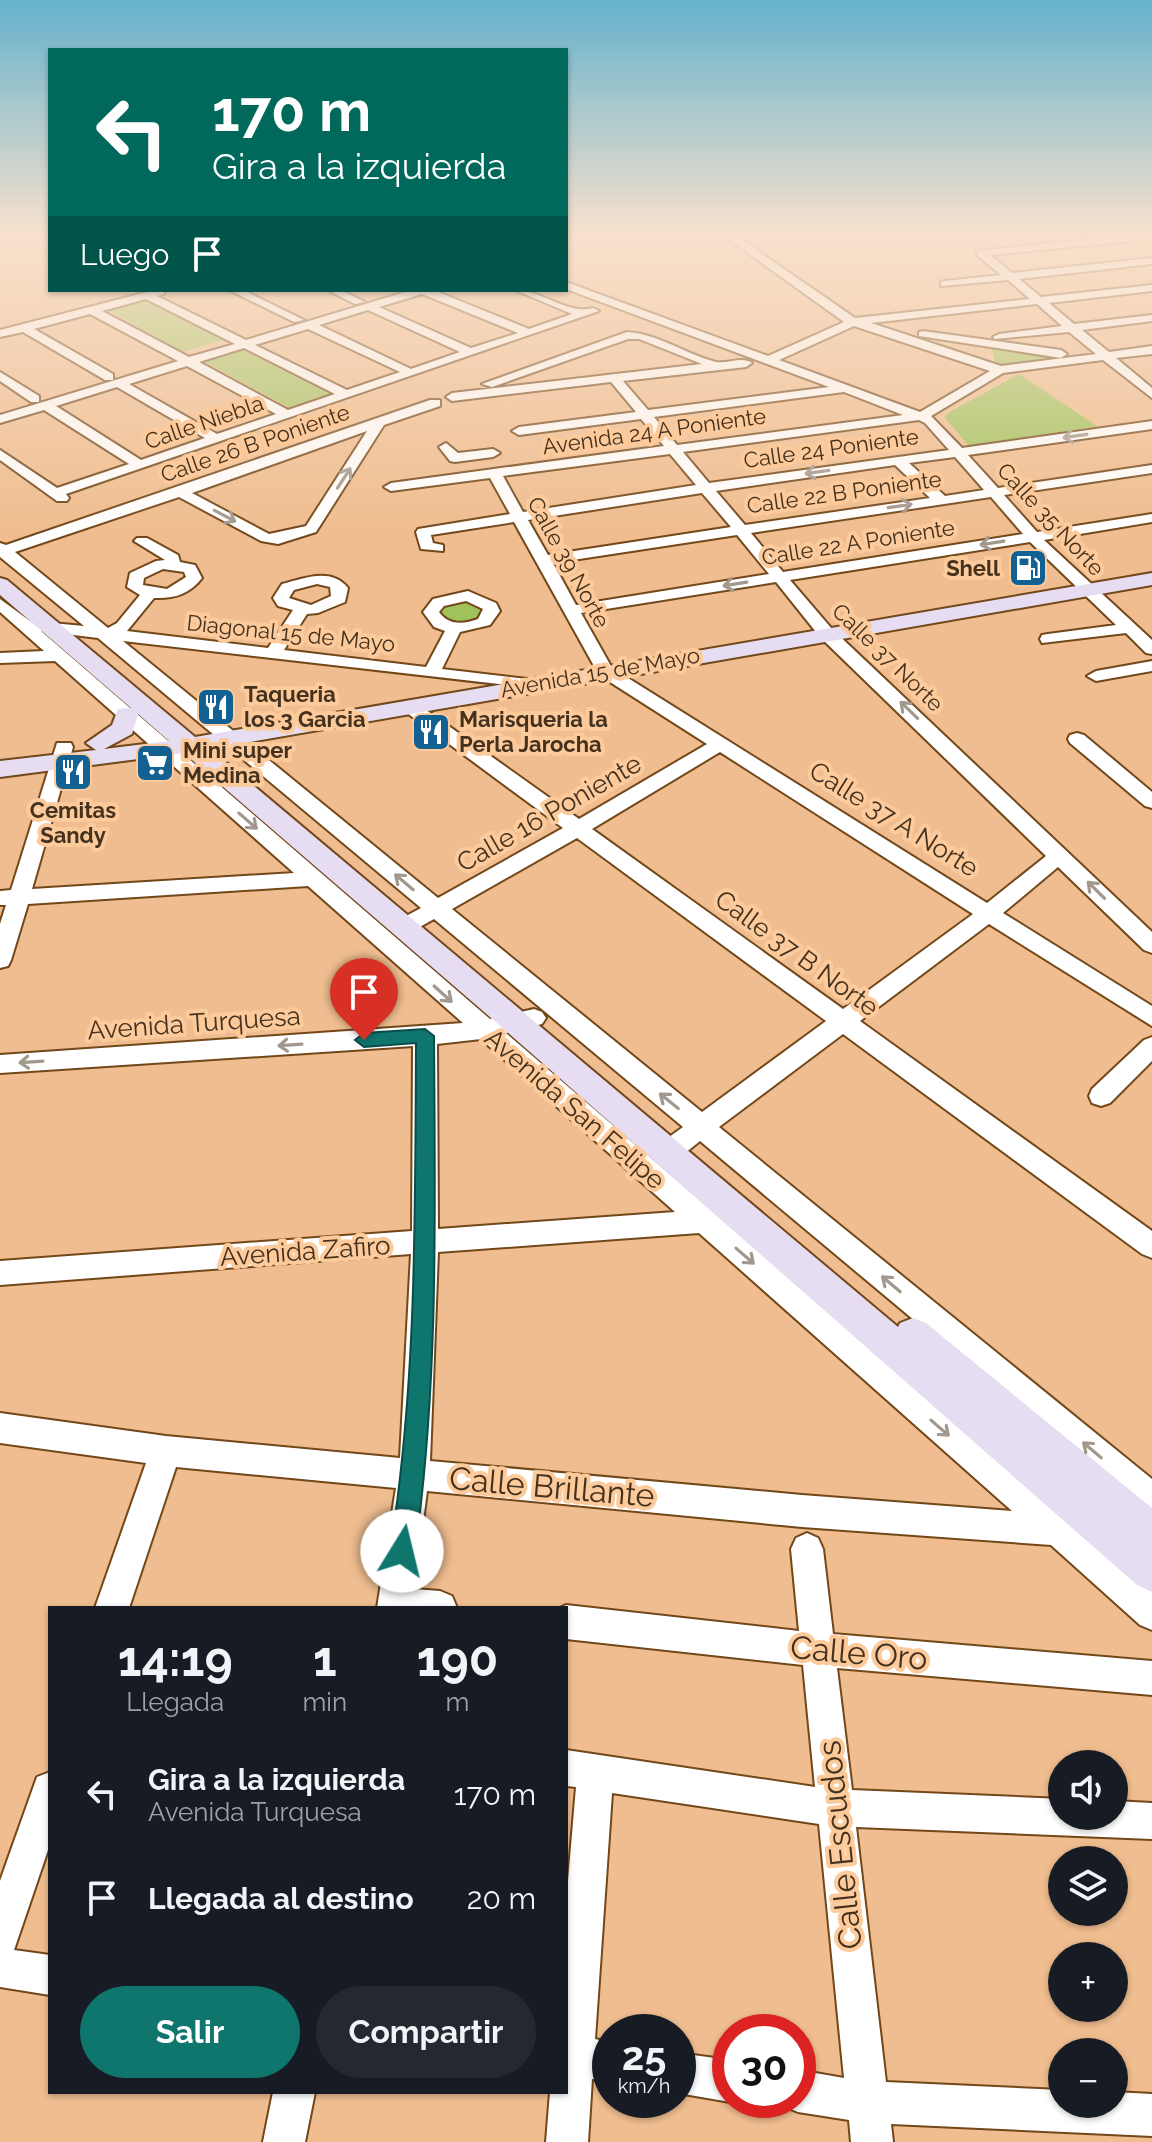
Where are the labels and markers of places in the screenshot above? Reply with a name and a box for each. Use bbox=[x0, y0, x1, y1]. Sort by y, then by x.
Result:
fuel station icon: Shell bbox=[1007, 547, 1049, 589]
place label: Shell bbox=[946, 555, 1001, 581]
place label: Taqueria los 3 Garcia bbox=[244, 681, 366, 732]
restaurant icon: Taqueria los 3 Garcia bbox=[195, 686, 237, 728]
place label: Marisqueria la Perla Jarocha bbox=[459, 706, 608, 757]
restaurant icon: Marisqueria la Perla Jarocha bbox=[410, 711, 452, 753]
place label: Mini super Medina bbox=[183, 737, 292, 788]
supermarket icon: Mini super Medina bbox=[134, 742, 176, 784]
restaurant icon: Cemitas Sandy bbox=[52, 751, 94, 793]
place label: Cemitas Sandy bbox=[30, 797, 116, 848]
pin bbox=[330, 958, 398, 1040]

